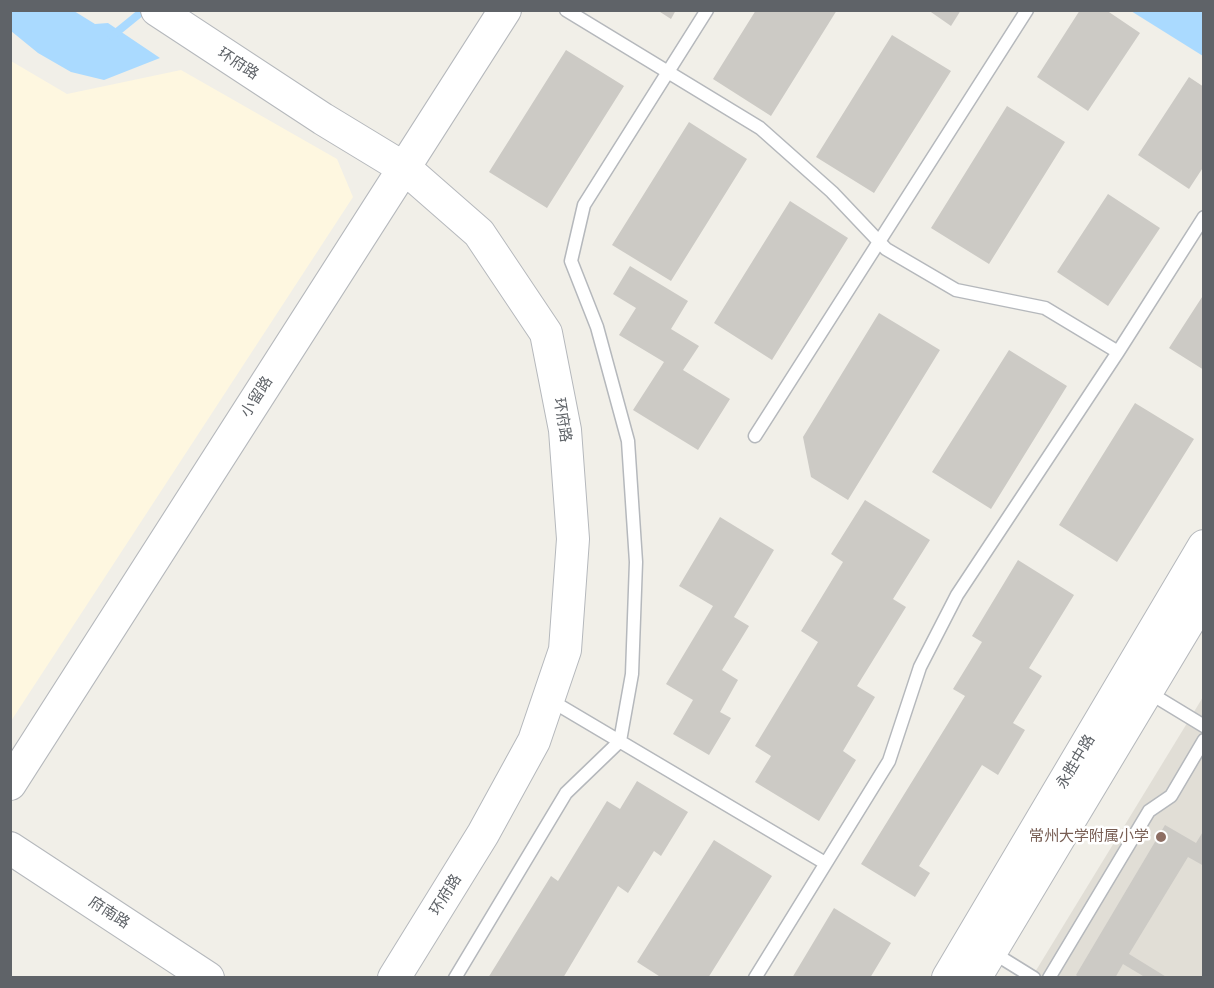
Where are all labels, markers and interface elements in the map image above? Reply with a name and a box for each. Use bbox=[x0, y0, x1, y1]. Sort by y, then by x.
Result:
street label: 环府路 bbox=[214, 44, 262, 84]
street label: 小留路 bbox=[237, 373, 277, 421]
street label: 环府路 bbox=[550, 396, 574, 444]
street label: 永胜中路 bbox=[1053, 732, 1099, 792]
place label: 常州大学附属小学 bbox=[1029, 828, 1149, 846]
marker: 常州大学附属小学 bbox=[1154, 830, 1168, 844]
street label: 环府路 bbox=[426, 871, 466, 919]
street label: 府南路 bbox=[85, 893, 133, 933]

